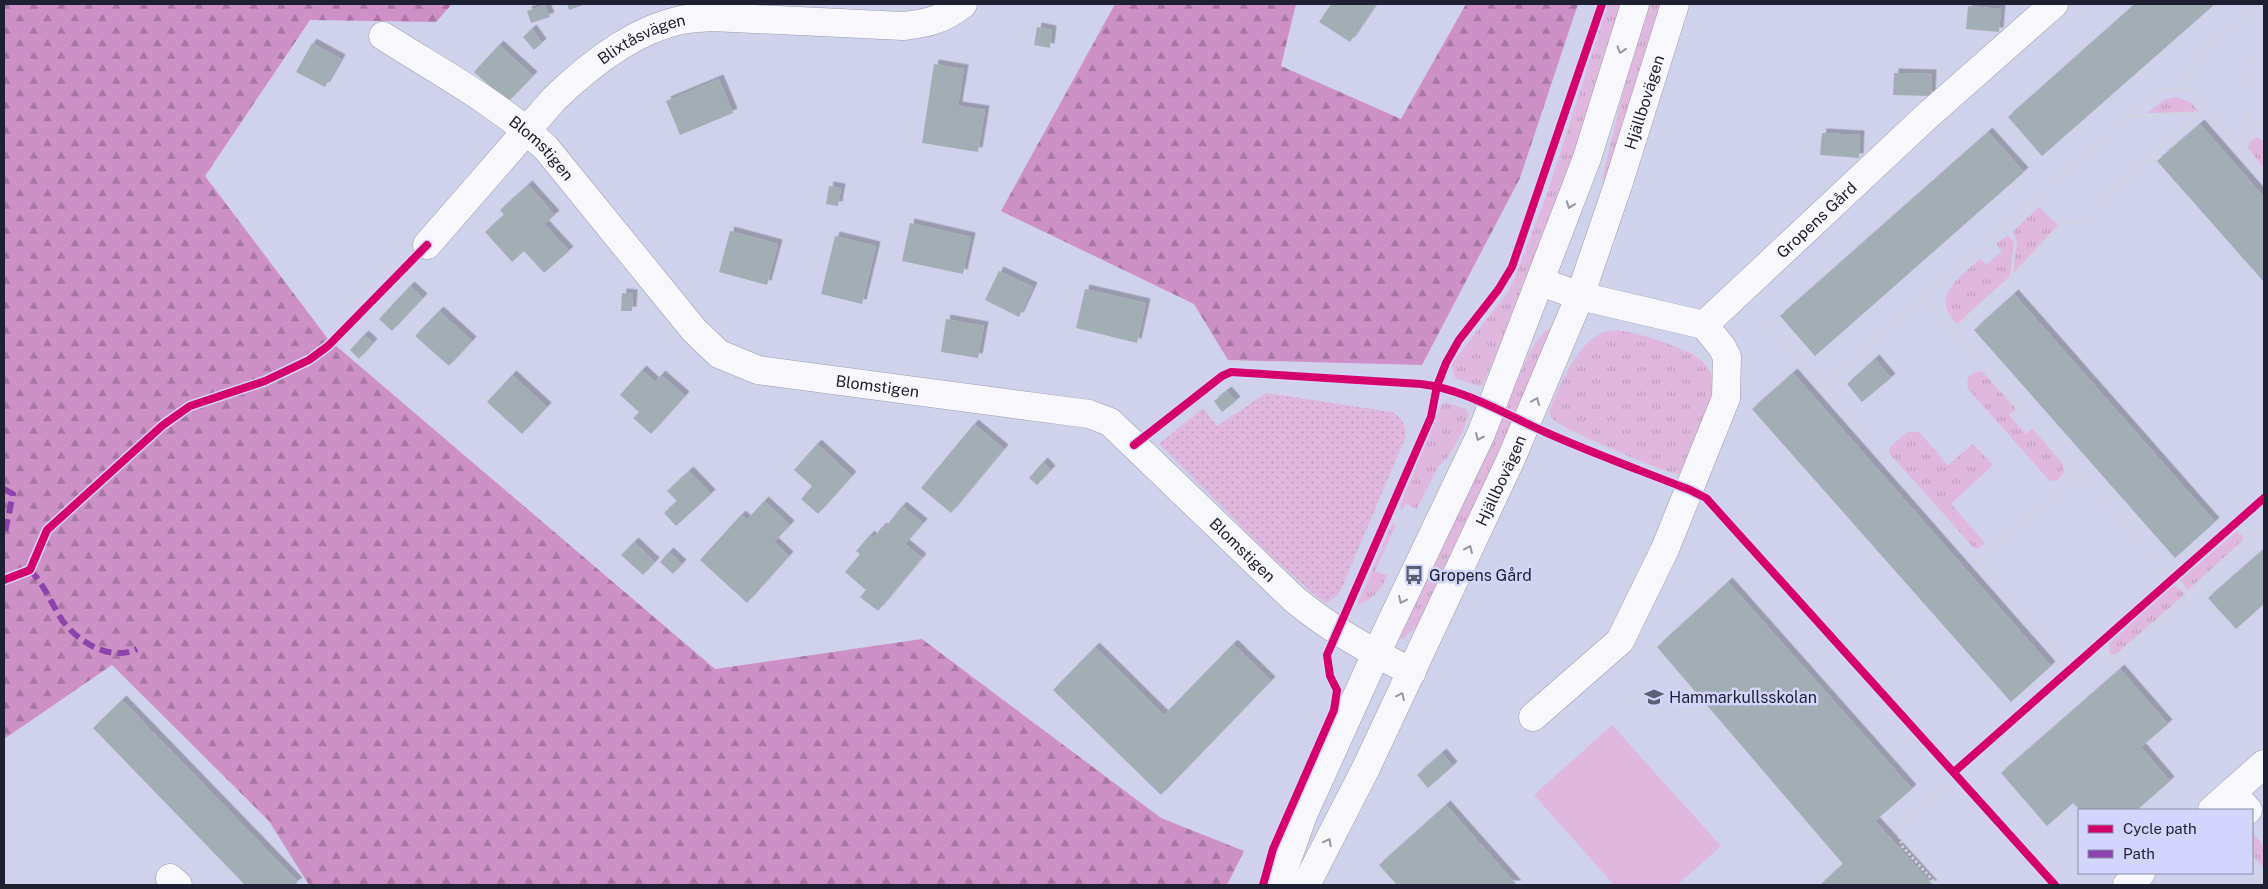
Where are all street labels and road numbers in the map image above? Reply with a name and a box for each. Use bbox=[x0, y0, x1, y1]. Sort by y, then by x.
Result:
street label: Blixtåsvägen bbox=[594, 10, 687, 68]
street label: Hjällbovägen bbox=[1621, 53, 1668, 152]
street label: Blomstigen bbox=[505, 112, 578, 185]
street label: Gropens Gård bbox=[1773, 178, 1861, 262]
street label: Blomstigen bbox=[834, 371, 920, 401]
street label: Hjällbovägen bbox=[1472, 432, 1530, 529]
street label: Blomstigen bbox=[1205, 514, 1279, 586]

